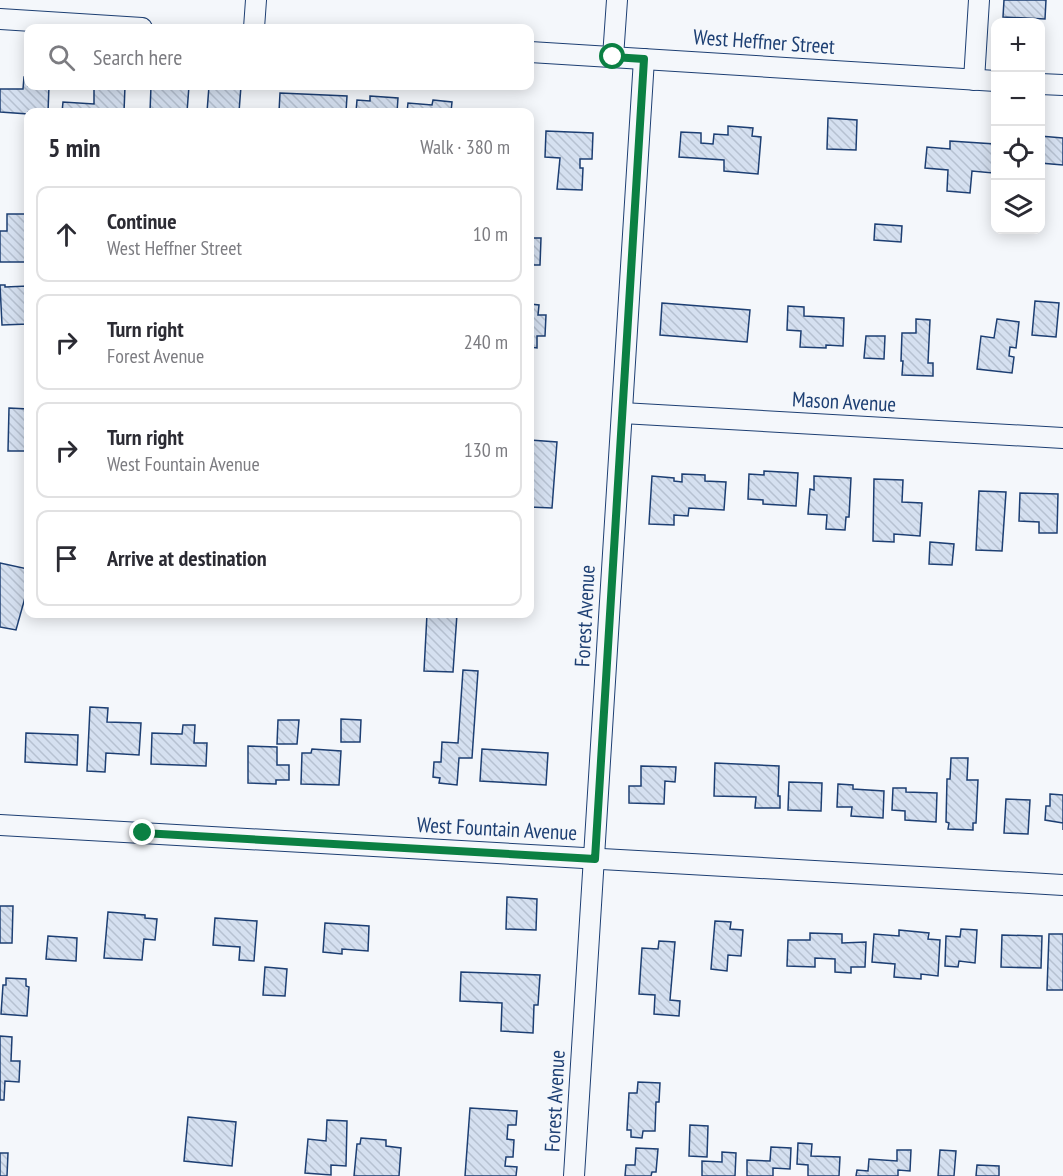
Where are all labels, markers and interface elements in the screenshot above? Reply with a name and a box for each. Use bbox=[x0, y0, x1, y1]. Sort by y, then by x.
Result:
map controls bbox=[991, 18, 1045, 234]
button: + bbox=[991, 18, 1045, 72]
street label: West Heffner Street bbox=[692, 23, 836, 60]
search box bbox=[24, 24, 534, 90]
icon: search bbox=[45, 41, 78, 74]
text: Search here bbox=[93, 43, 182, 71]
route start bbox=[599, 43, 625, 69]
button: − bbox=[991, 72, 1045, 126]
button: locate bbox=[991, 126, 1045, 180]
text: 5 min bbox=[48, 131, 101, 164]
text: Walk · 380 m bbox=[420, 134, 510, 160]
button: layers bbox=[991, 180, 1045, 234]
text: Continue bbox=[107, 207, 177, 235]
icon: ahead bbox=[50, 218, 83, 251]
text: 10 m bbox=[473, 221, 508, 247]
text: West Heffner Street bbox=[107, 235, 242, 261]
text: Turn right bbox=[107, 315, 184, 343]
icon: right bbox=[50, 326, 83, 359]
text: 240 m bbox=[464, 329, 508, 355]
text: Forest Avenue bbox=[107, 343, 204, 369]
street label: Mason Avenue bbox=[791, 385, 897, 418]
text: Turn right bbox=[107, 423, 184, 451]
icon: right bbox=[50, 434, 83, 467]
text: 130 m bbox=[464, 437, 508, 463]
text: West Fountain Avenue bbox=[107, 451, 260, 477]
icon: arrive bbox=[50, 542, 83, 575]
text: Arrive at destination bbox=[107, 544, 267, 572]
street label: Forest Avenue bbox=[568, 564, 601, 668]
street label: West Fountain Avenue bbox=[416, 811, 578, 846]
route end bbox=[129, 819, 155, 845]
street label: Forest Avenue bbox=[538, 1049, 571, 1153]

